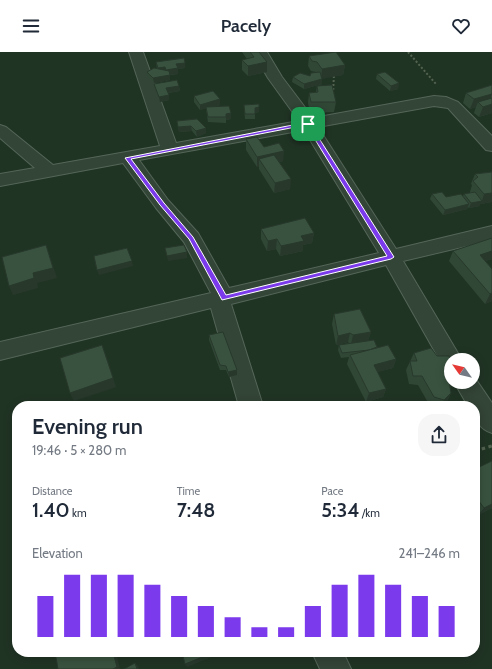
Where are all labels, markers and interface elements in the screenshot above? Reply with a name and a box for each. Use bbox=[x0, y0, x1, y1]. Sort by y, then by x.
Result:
icon: menu bbox=[20, 15, 42, 37]
text: Pacely bbox=[221, 15, 271, 37]
icon: heart bbox=[450, 15, 472, 37]
pin bbox=[291, 107, 325, 141]
icon: arrive bbox=[297, 113, 319, 135]
north arrow bbox=[444, 353, 480, 389]
map controls bbox=[444, 353, 480, 389]
text: Evening run bbox=[32, 413, 143, 440]
button: share bbox=[418, 414, 460, 456]
text: 19:46 · 5 × 280 m bbox=[32, 442, 126, 458]
text: Distance bbox=[32, 484, 73, 498]
text: Time bbox=[177, 484, 200, 498]
text: Pace bbox=[321, 484, 343, 498]
text: 1.40 bbox=[32, 498, 70, 522]
text: 7:48 bbox=[177, 498, 215, 522]
text: 5:34 bbox=[321, 498, 359, 522]
text: km bbox=[70, 506, 87, 520]
text: /km bbox=[359, 506, 380, 520]
text: Elevation bbox=[32, 545, 83, 561]
text: 241–246 m bbox=[399, 545, 460, 561]

